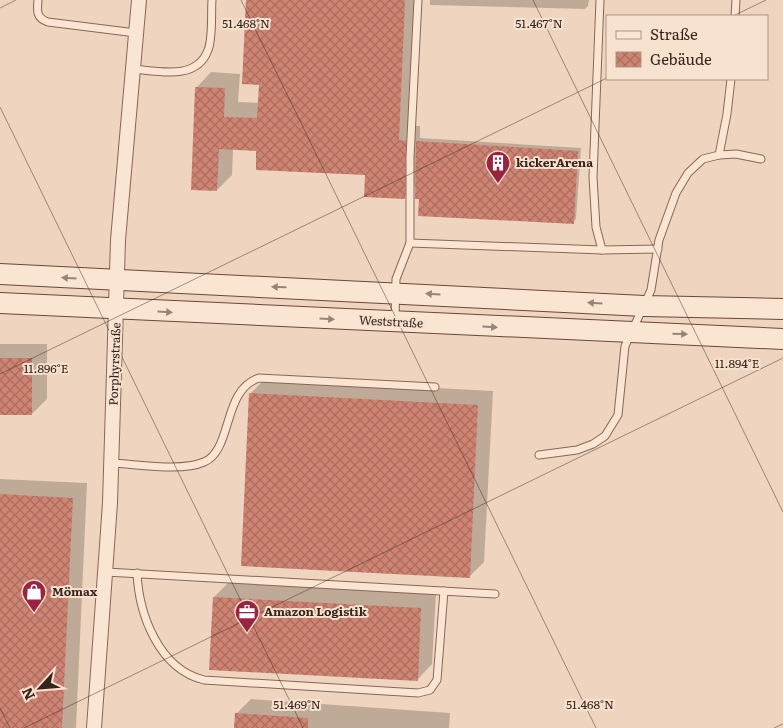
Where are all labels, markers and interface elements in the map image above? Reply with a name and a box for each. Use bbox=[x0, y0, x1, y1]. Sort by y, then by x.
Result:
text: 51.468°N bbox=[222, 14, 270, 32]
text: 51.467°N bbox=[515, 14, 563, 32]
legend bbox=[606, 15, 768, 80]
text: Straße bbox=[650, 22, 698, 45]
text: Gebäude bbox=[650, 47, 712, 70]
building icon: kickerArena bbox=[485, 150, 511, 184]
place label: kickerArena bbox=[516, 153, 593, 171]
one-way arrow bbox=[61, 273, 77, 281]
one-way arrow bbox=[271, 283, 287, 291]
one-way arrow bbox=[424, 289, 440, 297]
one-way arrow bbox=[587, 298, 603, 306]
one-way arrow bbox=[157, 309, 173, 317]
street label: Weststraße bbox=[358, 310, 424, 332]
one-way arrow bbox=[320, 316, 336, 324]
street label: Porphyrstraße bbox=[104, 322, 124, 406]
one-way arrow bbox=[482, 323, 498, 331]
one-way arrow bbox=[672, 331, 688, 339]
text: 11.894°E bbox=[715, 354, 760, 372]
text: 11.896°E bbox=[24, 359, 69, 377]
shop icon: Mömax bbox=[21, 579, 47, 613]
place label: Mömax bbox=[52, 582, 98, 600]
office icon: Amazon Logistik bbox=[234, 599, 260, 633]
place label: Amazon Logistik bbox=[264, 602, 368, 620]
north arrow bbox=[15, 663, 65, 713]
text: N bbox=[16, 684, 39, 704]
text: 51.469°N bbox=[273, 695, 321, 713]
text: 51.468°N bbox=[566, 695, 614, 713]

